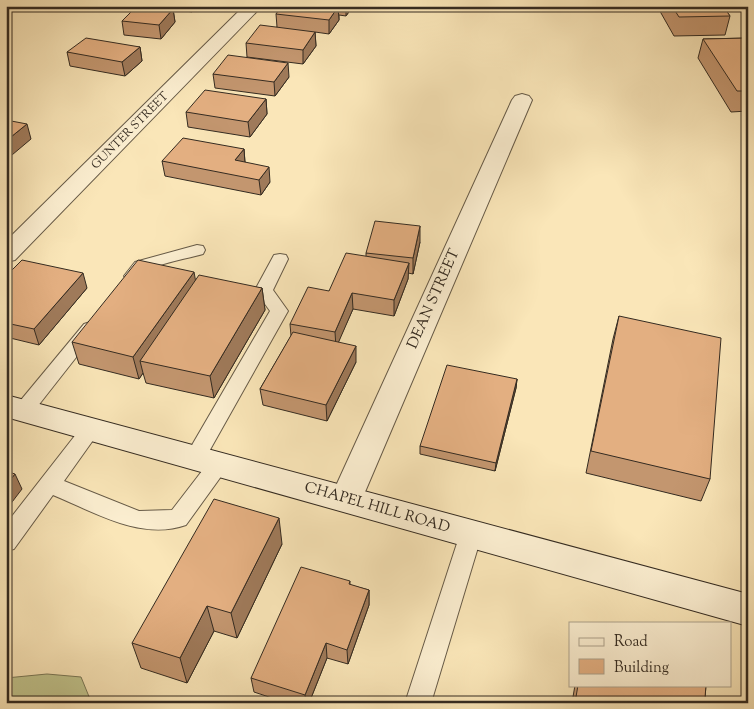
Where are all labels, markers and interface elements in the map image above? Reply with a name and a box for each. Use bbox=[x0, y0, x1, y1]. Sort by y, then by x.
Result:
street label: GUNTER STREET bbox=[87, 88, 173, 174]
street label: DEAN STREET bbox=[403, 245, 466, 352]
street label: CHAPEL HILL ROAD bbox=[302, 477, 452, 539]
legend bbox=[569, 622, 732, 686]
text: Road bbox=[614, 632, 648, 653]
text: Building bbox=[614, 658, 669, 679]

